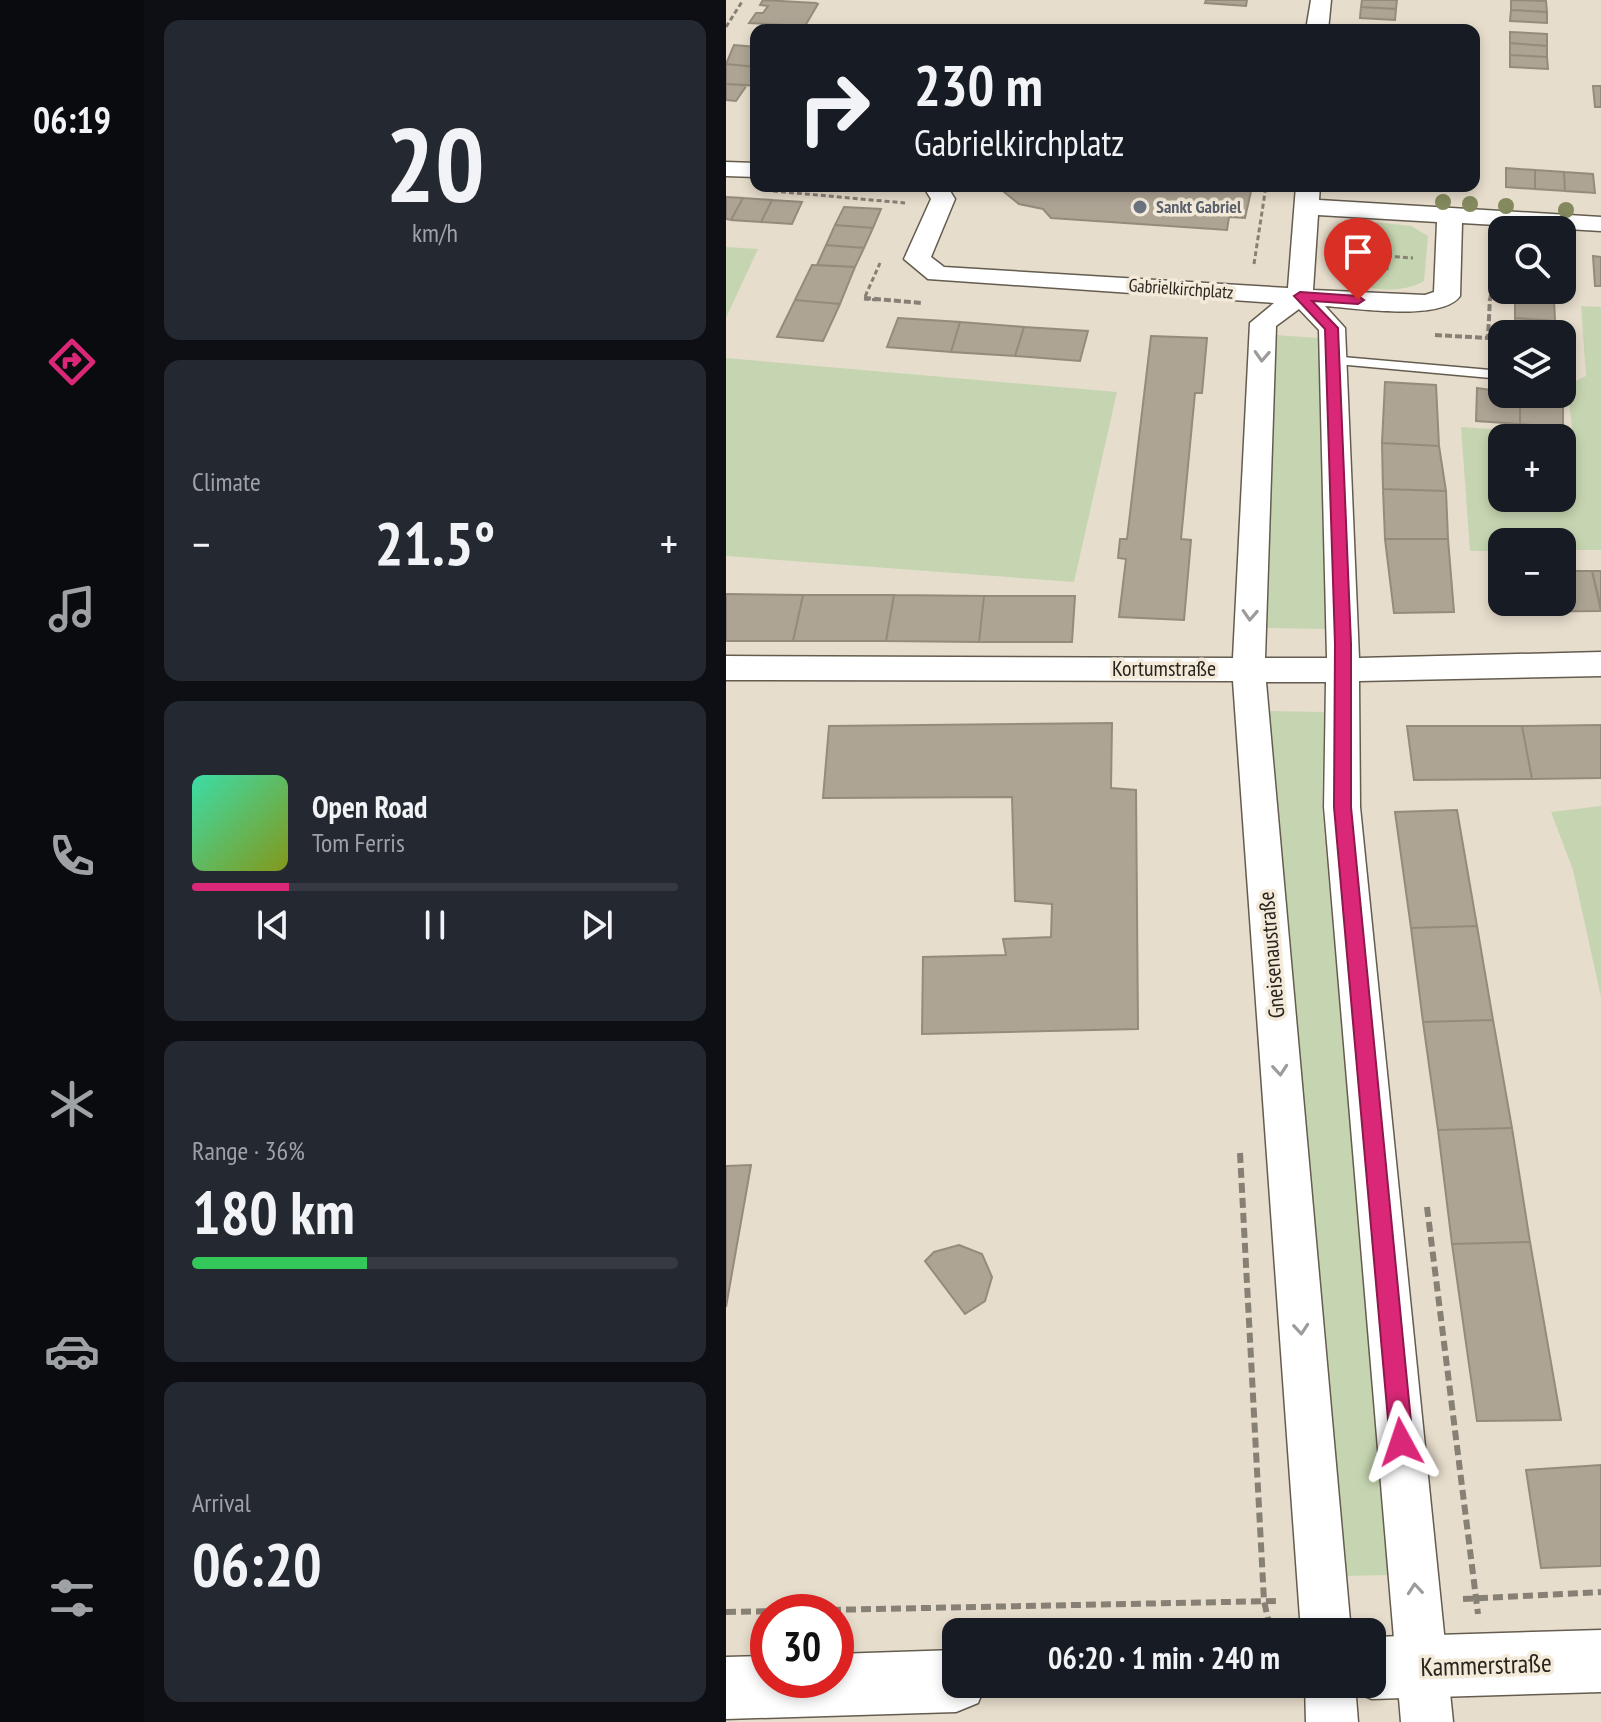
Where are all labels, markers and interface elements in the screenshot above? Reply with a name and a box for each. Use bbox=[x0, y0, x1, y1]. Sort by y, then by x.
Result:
text: 230 m bbox=[914, 49, 1043, 121]
icon: right bbox=[782, 56, 886, 160]
text: 06:19 bbox=[33, 96, 111, 143]
text: 20 bbox=[385, 96, 485, 231]
text: Gabrielkirchplatz bbox=[914, 119, 1124, 166]
place label: Sankt Gabriel bbox=[1156, 195, 1242, 218]
marker: Sankt Gabriel bbox=[1131, 198, 1149, 216]
text: km/h bbox=[412, 216, 458, 249]
map controls bbox=[1488, 216, 1576, 616]
button: search bbox=[1488, 216, 1576, 304]
pin bbox=[1324, 218, 1392, 300]
icon: arrive bbox=[1336, 230, 1380, 274]
street label: Gabrielkirchplatz bbox=[1128, 273, 1234, 304]
button: layers bbox=[1488, 320, 1576, 408]
icon: directions bbox=[44, 334, 100, 390]
one-way arrow bbox=[1254, 350, 1271, 363]
button: + bbox=[1488, 424, 1576, 512]
text: Climate bbox=[192, 465, 261, 498]
text: 21.5° bbox=[375, 504, 495, 582]
text: − bbox=[192, 515, 210, 572]
text: + bbox=[660, 515, 678, 572]
button: − bbox=[1488, 528, 1576, 616]
icon: music bbox=[44, 581, 100, 637]
one-way arrow bbox=[1242, 609, 1259, 622]
street label: Kortumstraße bbox=[1112, 654, 1216, 682]
text: Open Road bbox=[312, 787, 427, 826]
text: Tom Ferris bbox=[312, 826, 405, 859]
icon: phone bbox=[44, 828, 100, 884]
street label: Gneisenaustraße bbox=[1252, 891, 1290, 1019]
icon: previous bbox=[251, 903, 295, 947]
icon: pause bbox=[413, 903, 457, 947]
icon: next bbox=[575, 903, 619, 947]
one-way arrow bbox=[1271, 1064, 1288, 1077]
icon: climate bbox=[44, 1076, 100, 1132]
text: Range · 36% bbox=[192, 1134, 305, 1167]
text: 180 km bbox=[192, 1173, 355, 1251]
icon: car bbox=[44, 1323, 100, 1379]
one-way arrow bbox=[1292, 1323, 1309, 1336]
position arrow bbox=[1359, 1400, 1443, 1484]
text: Arrival bbox=[192, 1486, 251, 1519]
text: 06:20 bbox=[192, 1525, 322, 1603]
icon: filters bbox=[44, 1570, 100, 1626]
one-way arrow bbox=[1406, 1582, 1423, 1595]
speed limit sign: 30 bbox=[750, 1594, 854, 1698]
text: 06:20 · 1 min · 240 m bbox=[1048, 1638, 1280, 1677]
street label: Kammerstraße bbox=[1420, 1646, 1552, 1683]

